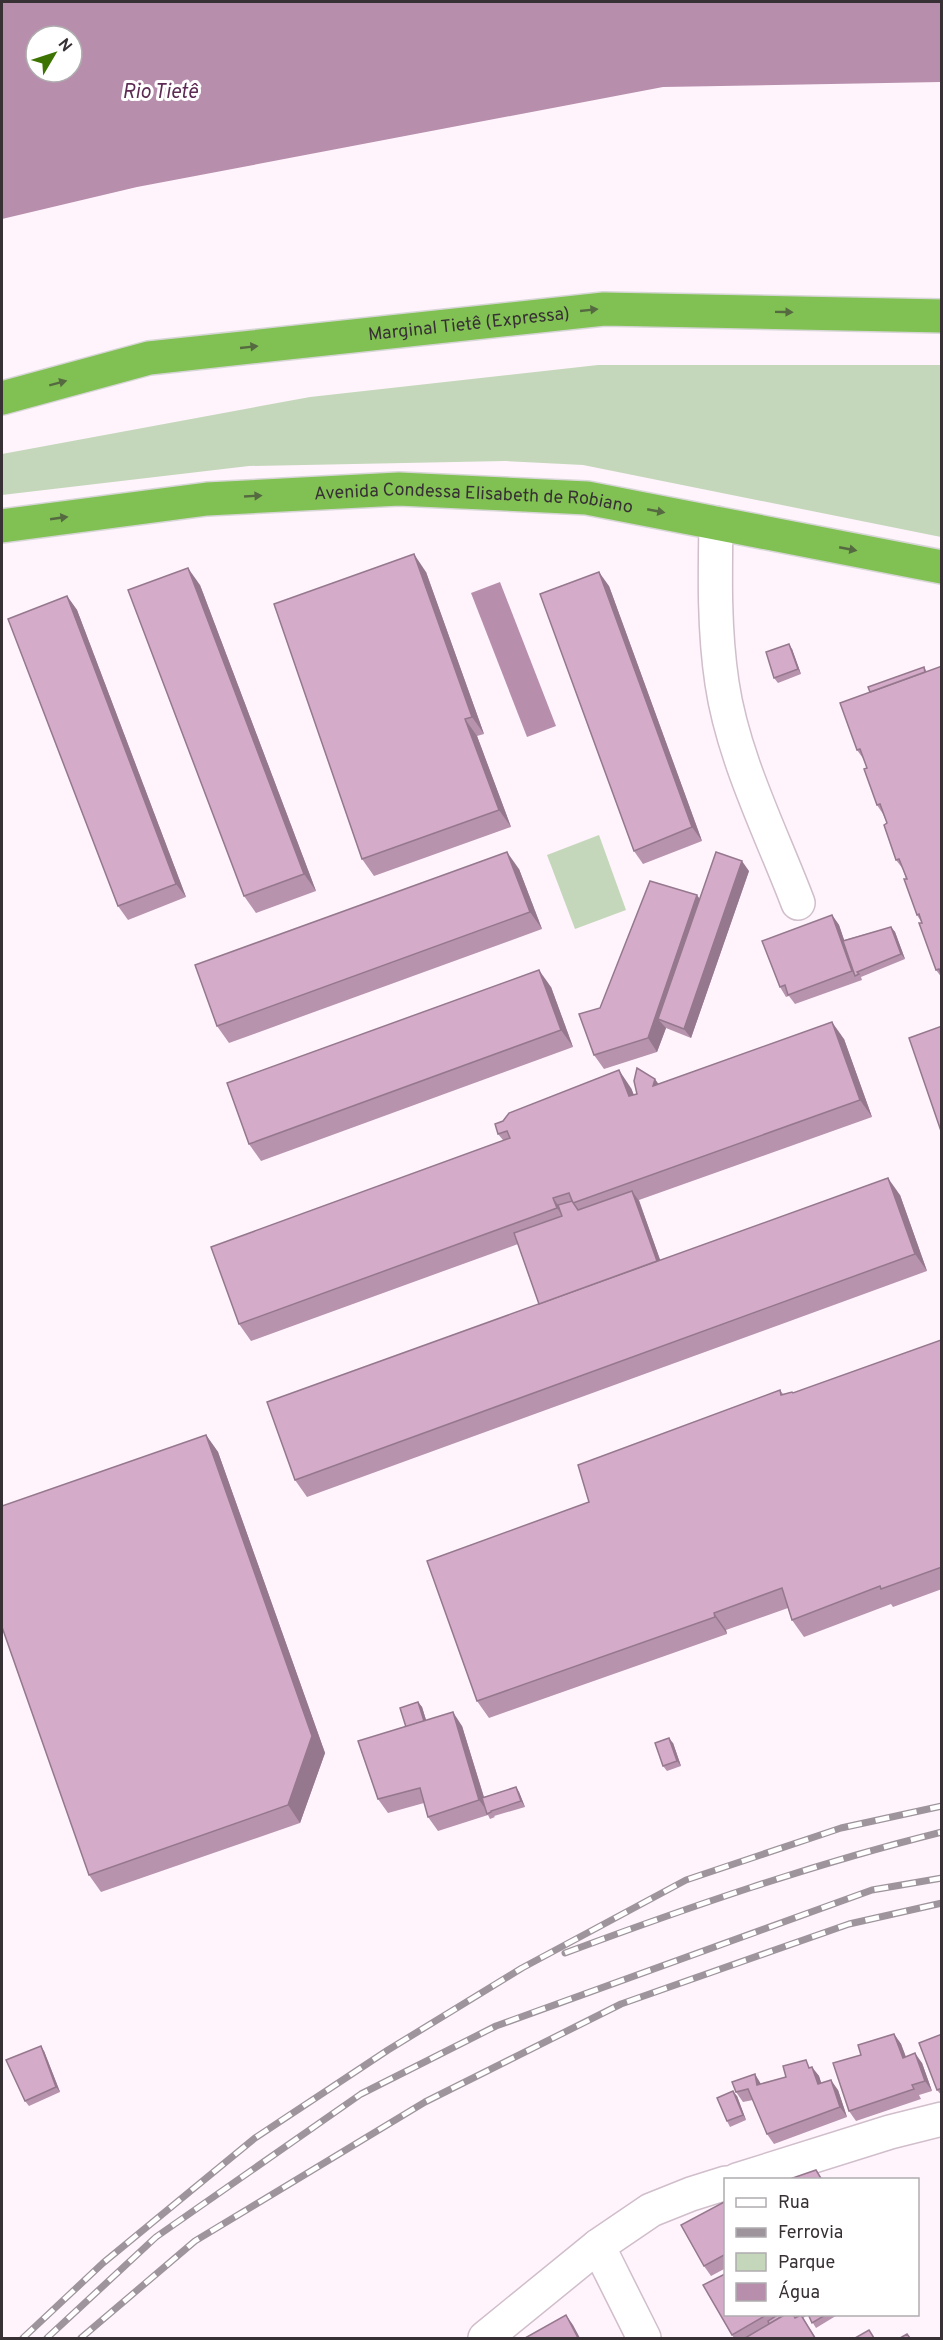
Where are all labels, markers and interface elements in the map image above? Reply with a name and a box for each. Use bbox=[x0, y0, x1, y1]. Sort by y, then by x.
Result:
north arrow bbox=[24, 24, 84, 84]
text: N bbox=[53, 35, 75, 57]
water label: Rio Tietê bbox=[122, 80, 198, 106]
street label: Marginal Tietê (Expressa) bbox=[367, 303, 571, 347]
one-way arrow bbox=[580, 305, 599, 315]
one-way arrow bbox=[775, 308, 794, 317]
one-way arrow bbox=[240, 343, 259, 352]
one-way arrow bbox=[49, 377, 67, 387]
street label: Avenida Condessa Elisabeth de Robiano bbox=[313, 479, 635, 520]
one-way arrow bbox=[244, 492, 263, 501]
one-way arrow bbox=[647, 507, 666, 516]
one-way arrow bbox=[50, 514, 69, 523]
one-way arrow bbox=[839, 545, 858, 554]
legend bbox=[724, 2178, 919, 2316]
text: Rua bbox=[778, 2192, 809, 2215]
text: Ferrovia bbox=[778, 2222, 843, 2245]
text: Parque bbox=[778, 2252, 835, 2275]
text: Água bbox=[778, 2280, 820, 2305]

